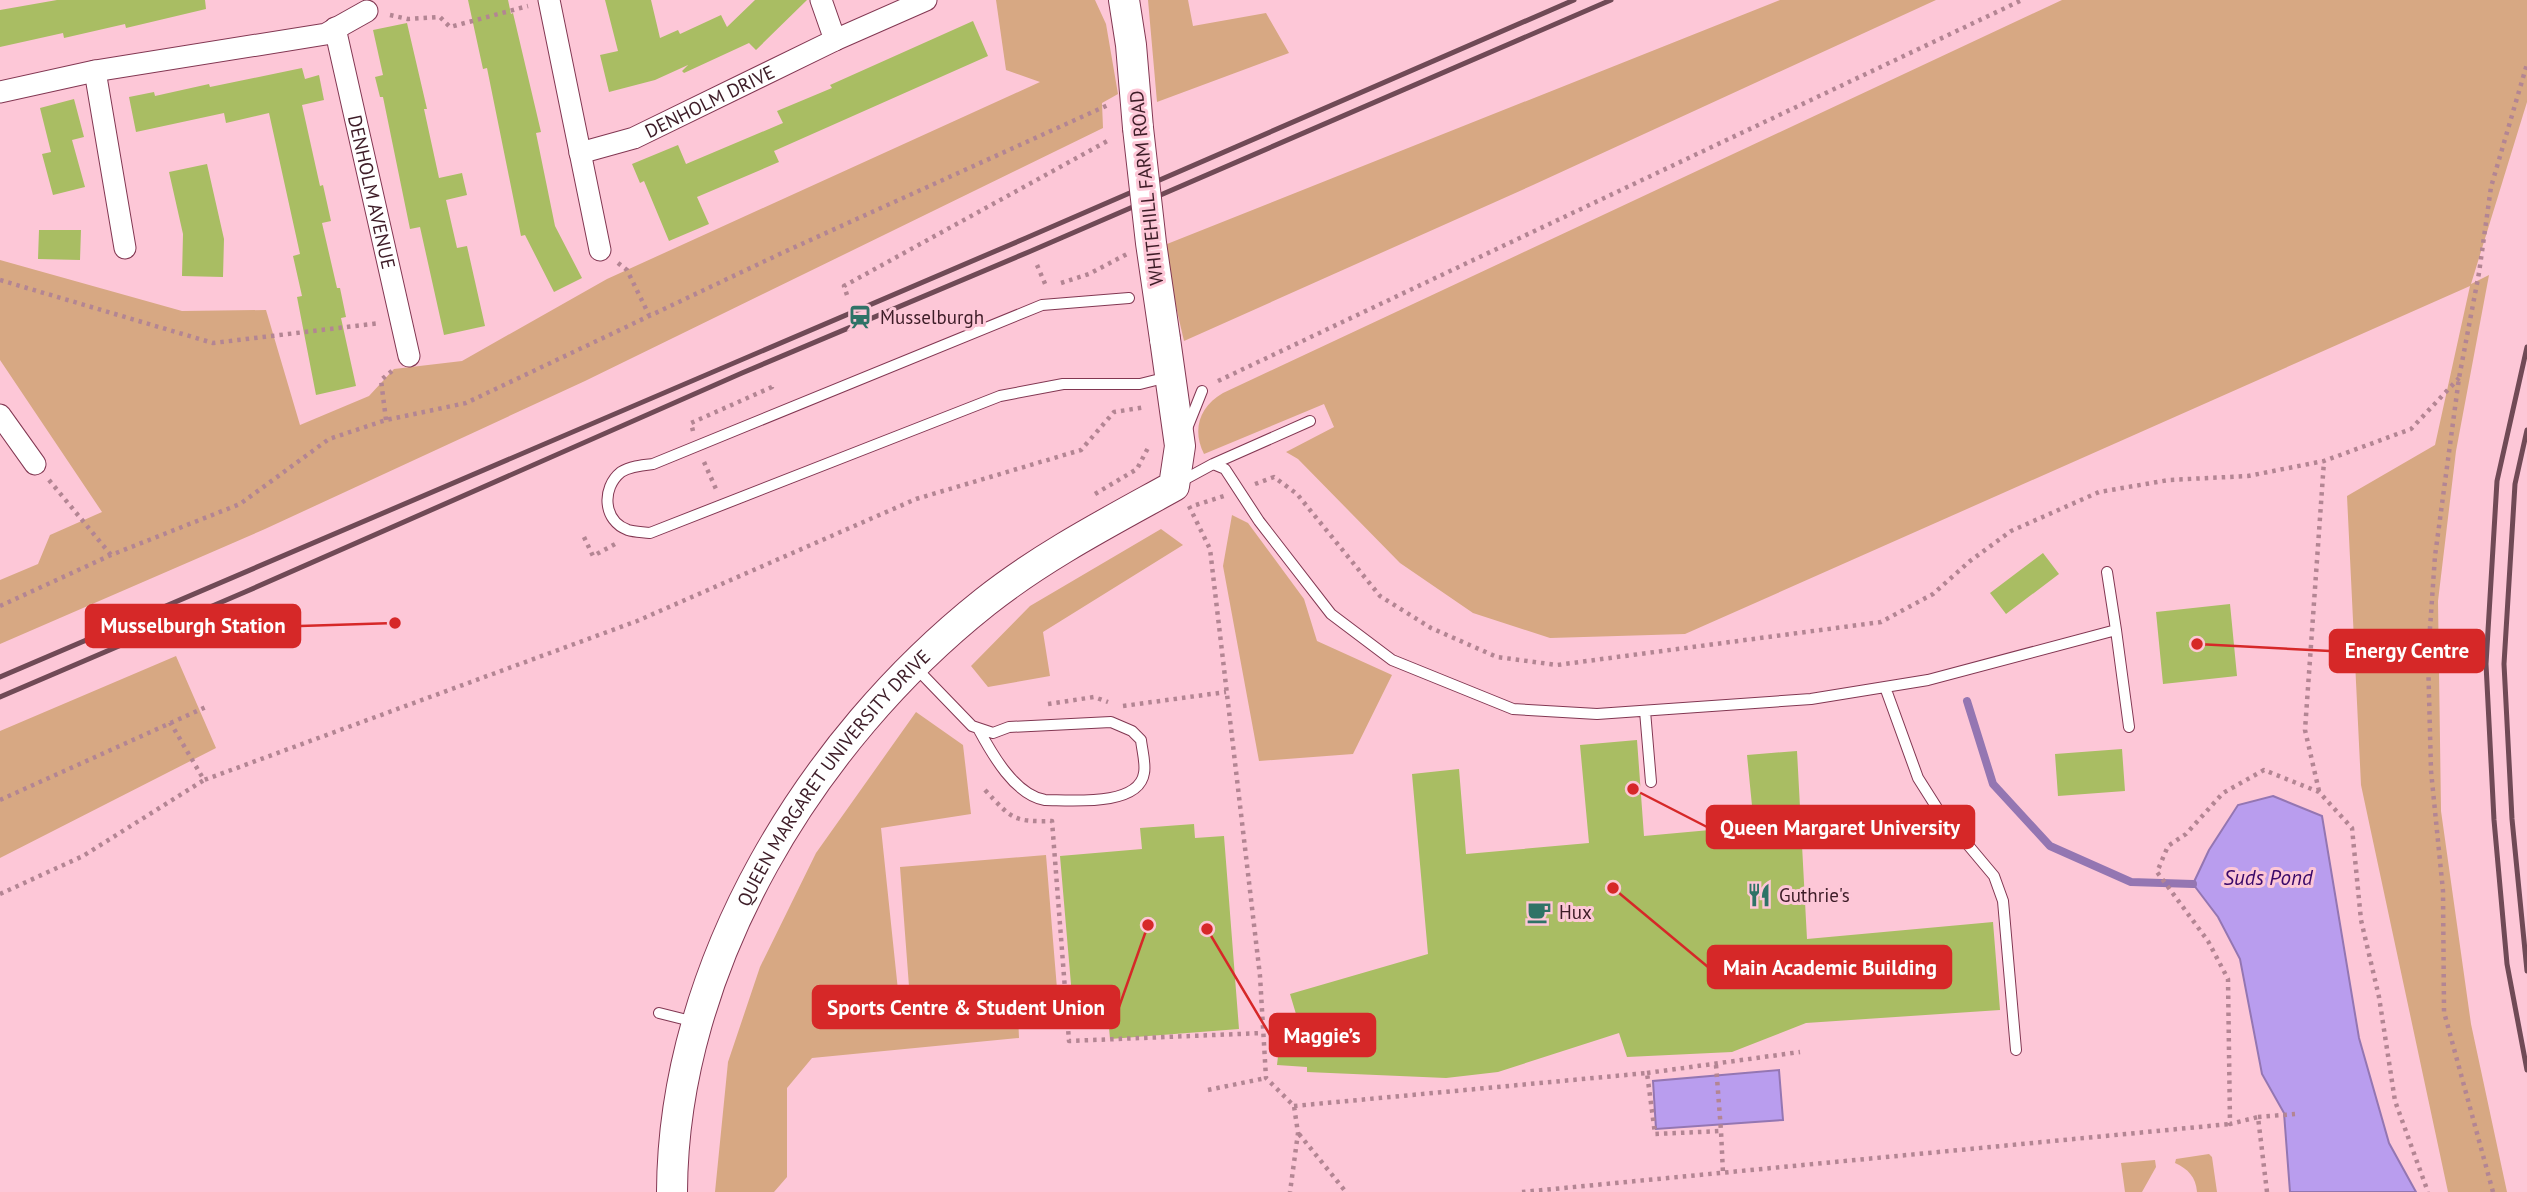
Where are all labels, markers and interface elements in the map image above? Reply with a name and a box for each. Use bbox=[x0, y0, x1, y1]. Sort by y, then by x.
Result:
street label: DENHOLM DRIVE bbox=[641, 59, 778, 143]
street label: WHITEHILL FARM ROAD bbox=[1124, 89, 1168, 287]
street label: DENHOLM AVENUE bbox=[343, 113, 401, 271]
station icon: Musselburgh bbox=[846, 303, 874, 331]
place label: Musselburgh bbox=[880, 305, 984, 329]
callout: Musselburgh Station bbox=[86, 605, 300, 647]
text: Musselburgh Station bbox=[100, 612, 286, 639]
callout: Energy Centre bbox=[2330, 630, 2484, 672]
text: Energy Centre bbox=[2345, 637, 2469, 664]
street label: QUEEN MARGARET UNIVERSITY DRIVE bbox=[732, 644, 935, 910]
callout: Queen Margaret University bbox=[1707, 806, 1974, 848]
text: Queen Margaret University bbox=[1720, 814, 1961, 841]
water label: Suds Pond bbox=[2223, 864, 2314, 891]
restaurant icon: Guthrie's bbox=[1745, 881, 1773, 909]
place label: Guthrie's bbox=[1779, 883, 1850, 907]
cafe icon: Hux bbox=[1525, 898, 1553, 926]
place label: Hux bbox=[1559, 900, 1592, 924]
callout: Main Academic Building bbox=[1708, 946, 1951, 988]
text: Main Academic Building bbox=[1723, 954, 1937, 981]
callout: Sports Centre & Student Union bbox=[813, 986, 1119, 1028]
text: Sports Centre & Student Union bbox=[827, 994, 1105, 1021]
callout: Maggie’s bbox=[1270, 1014, 1375, 1056]
text: Maggie’s bbox=[1283, 1022, 1361, 1049]

